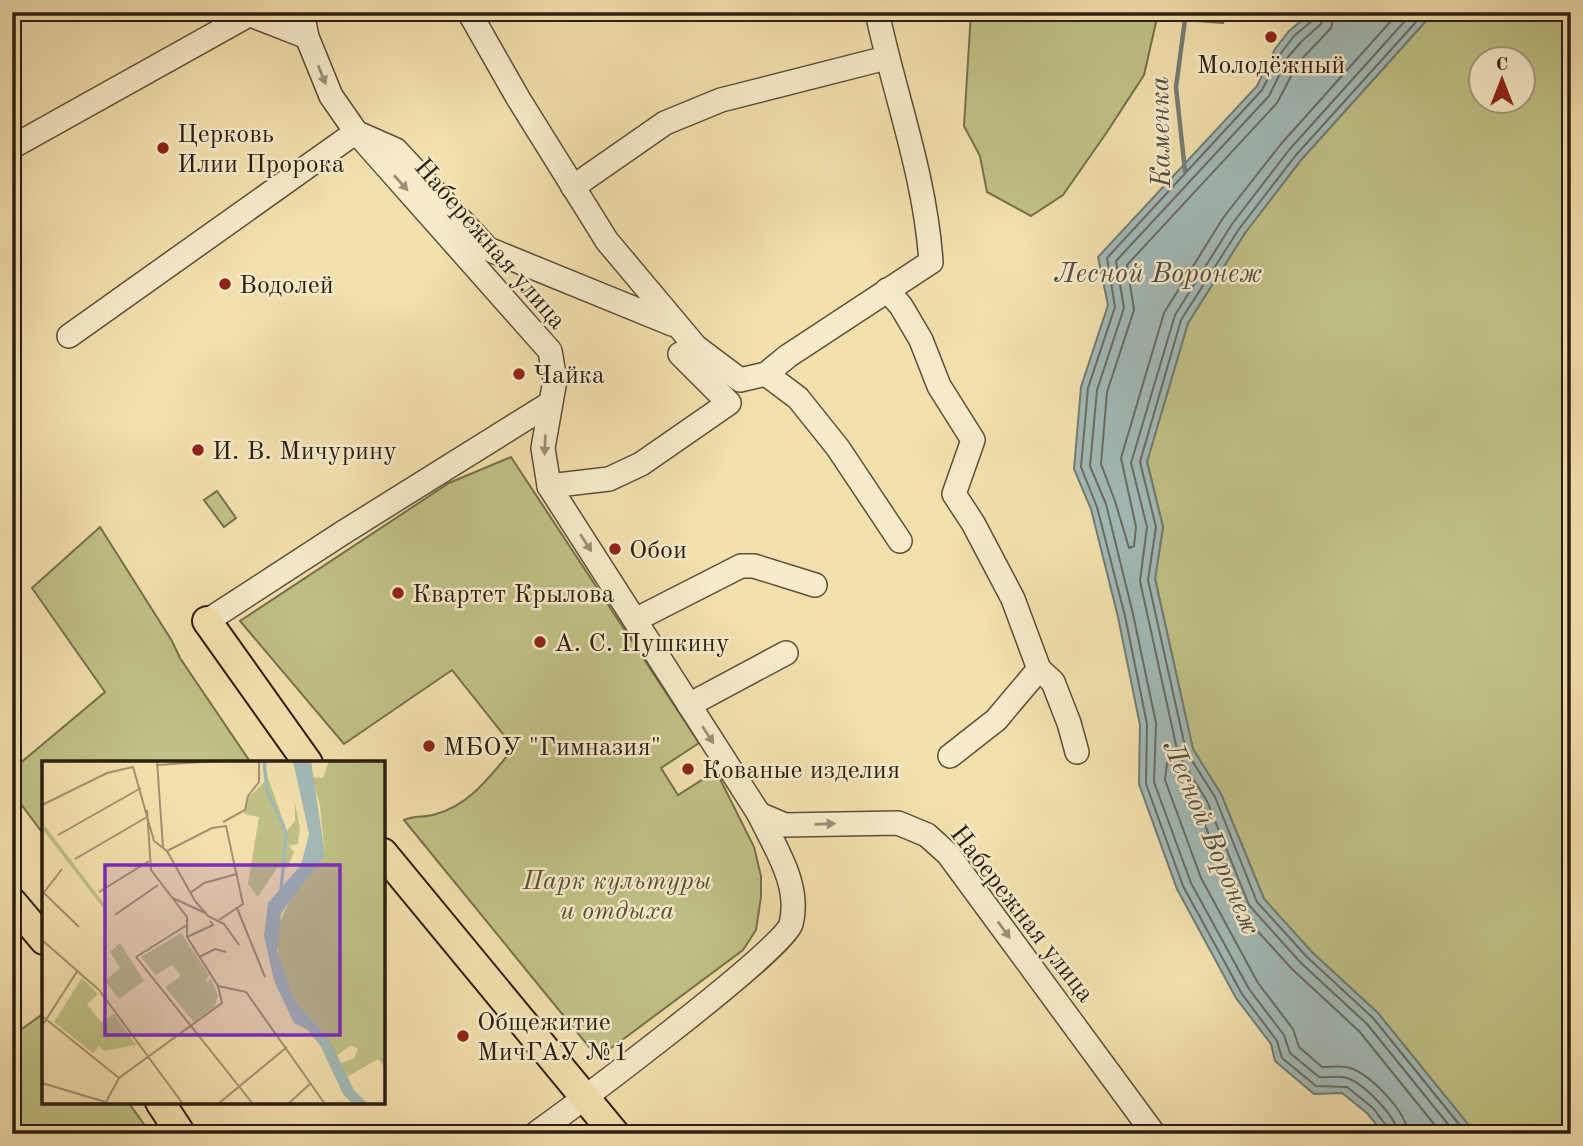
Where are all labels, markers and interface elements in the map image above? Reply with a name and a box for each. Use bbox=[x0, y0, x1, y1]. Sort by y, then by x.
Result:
marker: Молодёжный bbox=[1263, 29, 1279, 45]
north arrow bbox=[1468, 46, 1538, 116]
place label: Молодёжный bbox=[1197, 53, 1345, 79]
text: С bbox=[1496, 56, 1508, 75]
one-way arrow bbox=[317, 65, 328, 86]
water label: Каменка bbox=[1147, 76, 1177, 189]
place label: Церковь Илии Пророка bbox=[177, 122, 345, 178]
marker: Церковь Илии Пророка bbox=[155, 140, 171, 156]
street label: Набережная улица bbox=[409, 154, 570, 335]
one-way arrow bbox=[393, 174, 409, 192]
water label: Лесной Воронеж bbox=[1054, 261, 1262, 289]
place label: Водолей bbox=[239, 273, 334, 299]
marker: Водолей bbox=[217, 276, 233, 292]
place label: Чайка bbox=[533, 363, 605, 389]
marker: Чайка bbox=[511, 366, 527, 382]
one-way arrow bbox=[539, 434, 551, 456]
place label: И. В. Мичурину bbox=[212, 439, 397, 465]
marker: И. В. Мичурину bbox=[190, 442, 206, 458]
one-way arrow bbox=[579, 534, 592, 553]
place label: Обои bbox=[629, 538, 687, 564]
marker: Обои bbox=[607, 541, 623, 557]
place label: Квартет Крылова bbox=[412, 582, 615, 608]
marker: Квартет Крылова bbox=[390, 585, 406, 601]
place label: А. С. Пушкину bbox=[554, 631, 730, 657]
marker: А. С. Пушкину bbox=[532, 634, 548, 650]
one-way arrow bbox=[702, 725, 715, 745]
place label: МБОУ "Гимназия" bbox=[443, 735, 661, 761]
water label: Лесной Воронеж bbox=[1157, 737, 1264, 940]
marker: МБОУ "Гимназия" bbox=[421, 738, 437, 754]
place label: Кованые изделия bbox=[702, 758, 900, 784]
inset map bbox=[42, 761, 385, 1104]
marker: Кованые изделия bbox=[680, 761, 696, 777]
one-way arrow bbox=[814, 819, 836, 830]
street label: Набережная улица bbox=[944, 821, 1098, 1008]
park label: Парк культуры и отдыха bbox=[522, 869, 712, 925]
one-way arrow bbox=[997, 921, 1011, 939]
place label: Общежитие МичГАУ №1 bbox=[477, 1010, 629, 1066]
marker: Общежитие МичГАУ №1 bbox=[455, 1028, 471, 1044]

